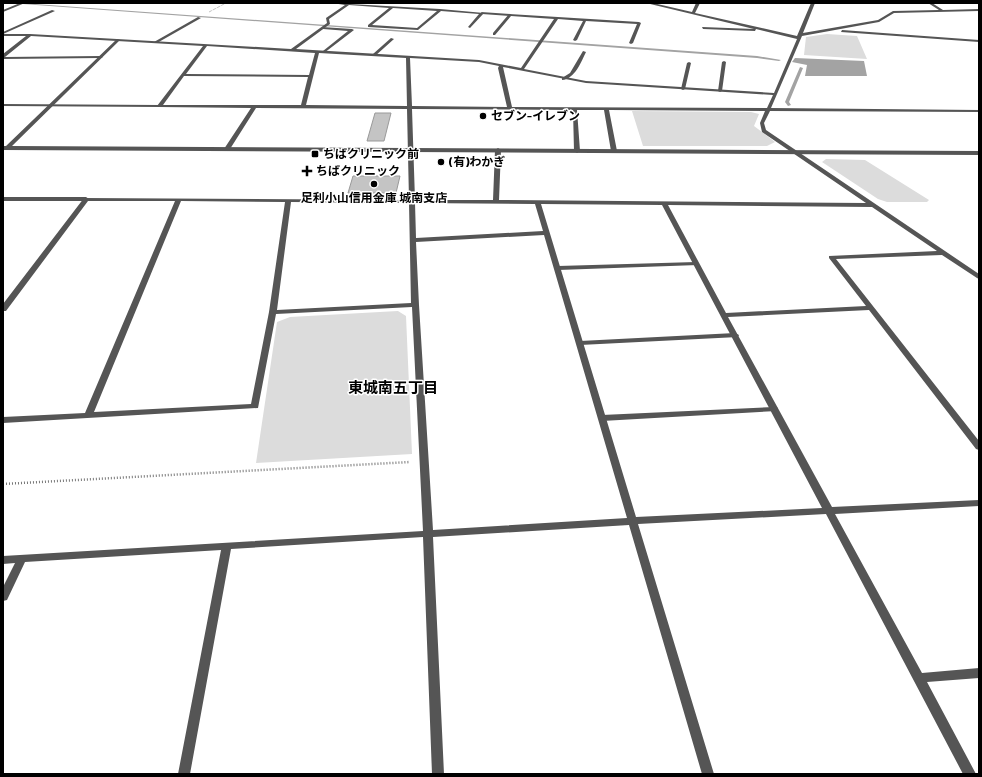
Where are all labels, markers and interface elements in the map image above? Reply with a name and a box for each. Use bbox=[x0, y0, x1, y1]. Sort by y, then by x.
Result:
place label: セブン-イレブン bbox=[491, 108, 580, 122]
marker: セブン-イレブン bbox=[478, 111, 488, 121]
place label: ちばクリニック前 bbox=[323, 146, 419, 160]
marker: ちばクリニック前 bbox=[310, 149, 320, 159]
place label: (有)わかぎ bbox=[448, 154, 505, 168]
marker: (有)わかぎ bbox=[436, 157, 446, 167]
place label: ちばクリニック bbox=[316, 163, 400, 177]
marker: ちばクリニック bbox=[301, 165, 313, 177]
marker: 足利小山信用金庫 城南支店 bbox=[369, 179, 379, 189]
place label: 足利小山信用金庫 城南支店 bbox=[301, 190, 447, 204]
district label: 東城南五丁目 bbox=[348, 378, 438, 396]

